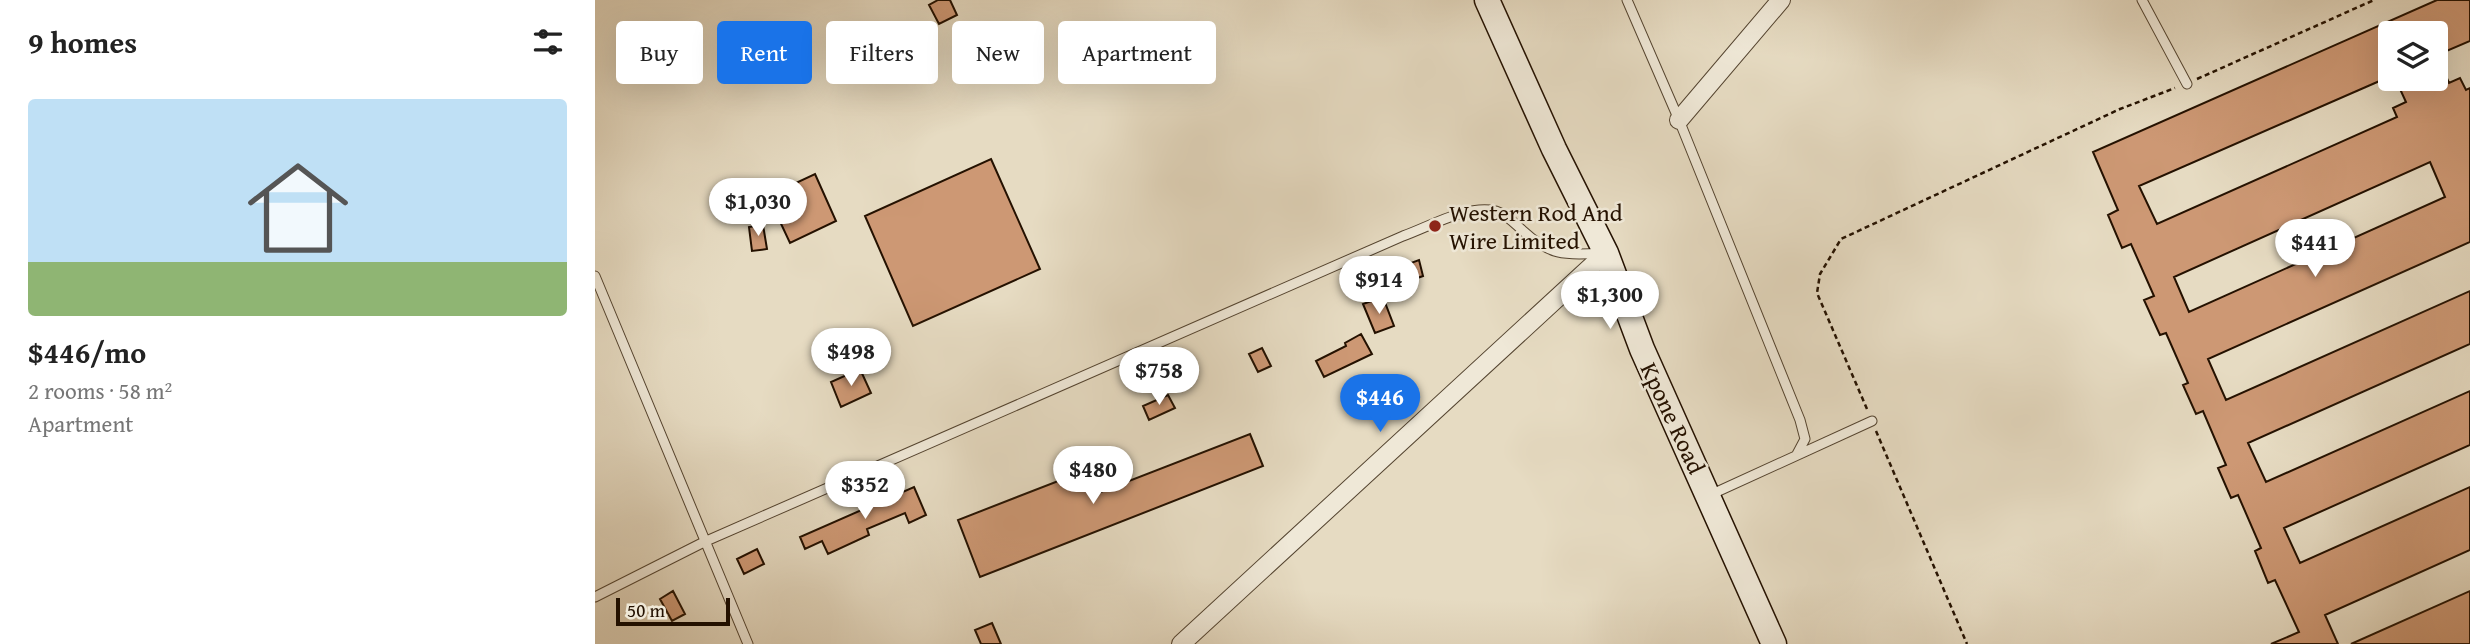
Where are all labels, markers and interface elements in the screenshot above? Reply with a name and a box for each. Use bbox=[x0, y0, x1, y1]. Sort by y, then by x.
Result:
text: 9 homes bbox=[28, 20, 137, 64]
chip: Buy bbox=[616, 21, 703, 84]
chip: Rent bbox=[717, 21, 812, 84]
chip: Filters bbox=[826, 21, 938, 84]
chip: New bbox=[952, 21, 1044, 84]
chip: Apartment bbox=[1058, 21, 1216, 84]
map controls bbox=[2378, 21, 2448, 91]
button: layers bbox=[2378, 21, 2448, 91]
icon: filters bbox=[529, 23, 567, 61]
icon: home bbox=[235, 145, 361, 271]
pin: $1,030 bbox=[701, 178, 815, 238]
text: $1,030 bbox=[725, 184, 791, 217]
place label: Western Rod And Wire Limited bbox=[1449, 195, 1623, 258]
marker: Western Rod And Wire Limited bbox=[1427, 218, 1443, 234]
pin: $441 bbox=[2274, 219, 2356, 279]
text: $441 bbox=[2291, 225, 2339, 258]
pin: $914 bbox=[1338, 256, 1420, 316]
text: $914 bbox=[1355, 262, 1403, 295]
pin: $1,300 bbox=[1553, 272, 1667, 331]
text: $1,300 bbox=[1577, 277, 1643, 310]
pin: $498 bbox=[810, 328, 892, 388]
text: $446/mo bbox=[28, 330, 146, 374]
text: $498 bbox=[827, 334, 875, 367]
pin: $758 bbox=[1118, 348, 1200, 407]
text: $758 bbox=[1135, 353, 1183, 386]
street label: Kpone Road bbox=[1632, 356, 1714, 480]
text: 2 rooms · 58 m² bbox=[28, 374, 172, 407]
pin: $446 bbox=[1339, 374, 1421, 434]
text: $446 bbox=[1356, 380, 1404, 413]
text: Apartment bbox=[28, 407, 133, 440]
pin: $480 bbox=[1052, 447, 1134, 506]
text: $480 bbox=[1069, 452, 1117, 485]
pin: $352 bbox=[824, 462, 906, 521]
text: $352 bbox=[841, 467, 889, 500]
scale bar bbox=[616, 595, 730, 627]
text: 50 m bbox=[627, 596, 665, 624]

